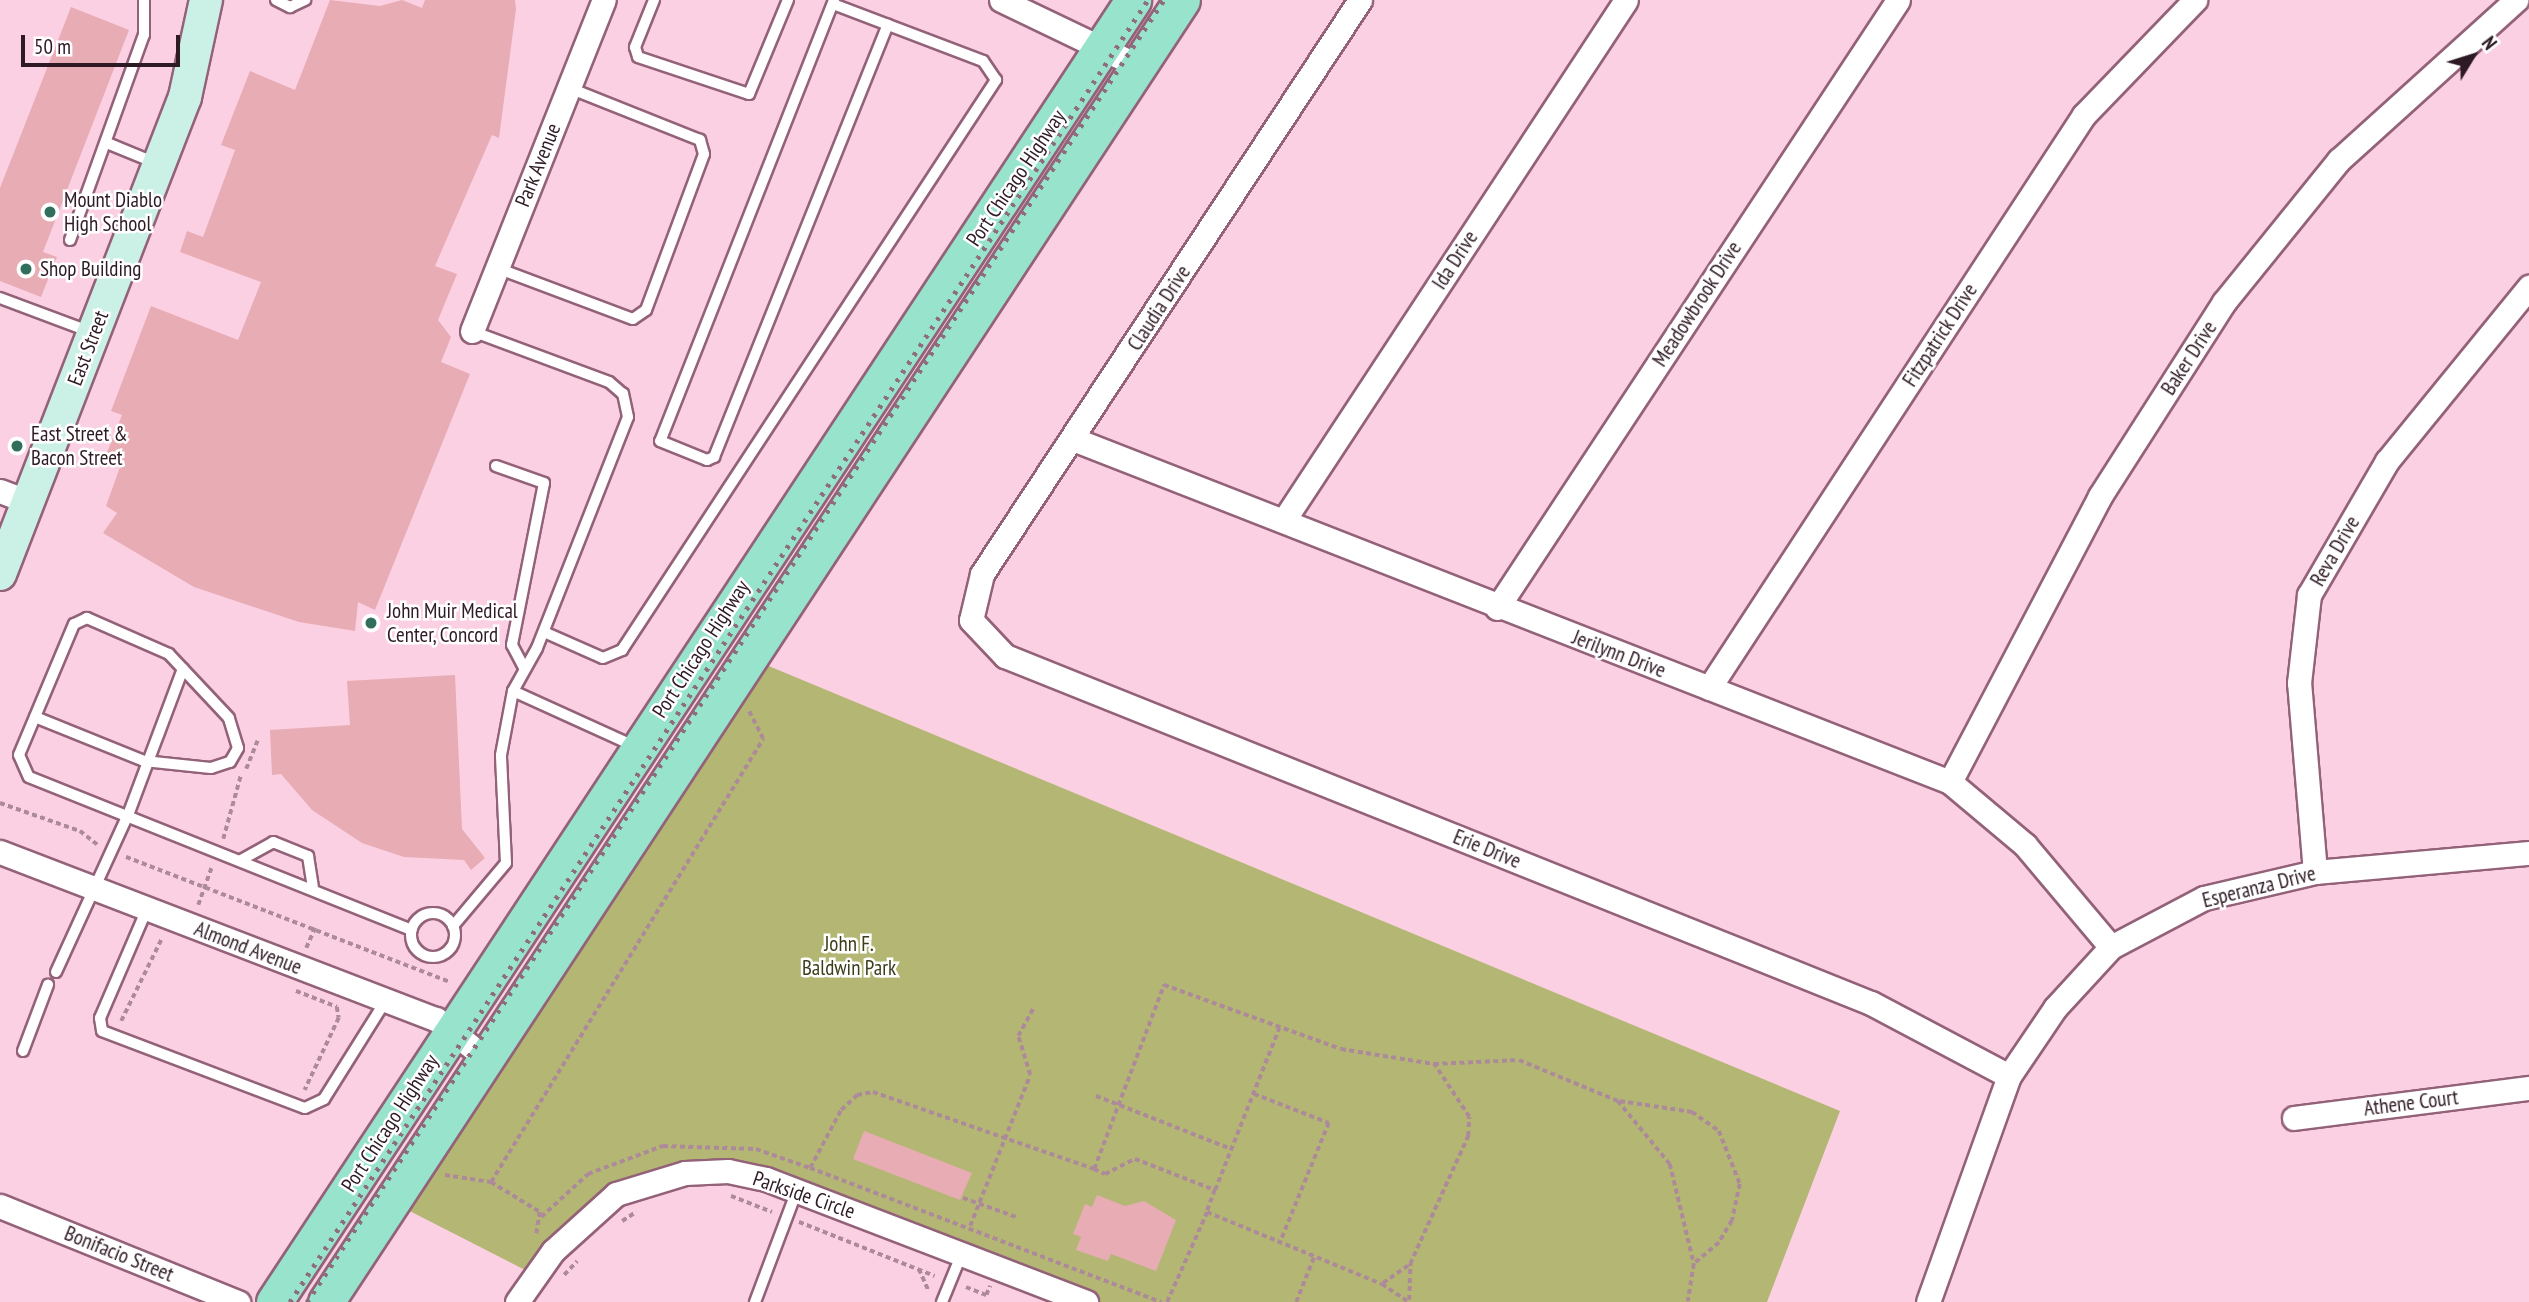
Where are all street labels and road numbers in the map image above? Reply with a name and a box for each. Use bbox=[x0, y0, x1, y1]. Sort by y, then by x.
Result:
street label: Port Chicago Highway bbox=[961, 105, 1071, 251]
street label: Park Avenue bbox=[510, 119, 566, 211]
street label: Ida Drive bbox=[1427, 226, 1483, 294]
street label: Meadowbrook Drive bbox=[1647, 237, 1747, 371]
street label: Claudia Drive bbox=[1122, 261, 1196, 355]
street label: Fitzpatrick Drive bbox=[1897, 278, 1983, 392]
street label: East Street bbox=[62, 307, 114, 389]
street label: Baker Drive bbox=[2156, 316, 2222, 400]
street label: Reva Drive bbox=[2305, 511, 2365, 591]
street label: Port Chicago Highway bbox=[647, 575, 755, 723]
street label: Jerilynn Drive bbox=[1569, 625, 1669, 683]
street label: Erie Drive bbox=[1450, 824, 1524, 874]
street label: Esperanza Drive bbox=[2200, 861, 2318, 913]
street label: Almond Avenue bbox=[191, 916, 305, 980]
street label: Port Chicago Highway bbox=[336, 1049, 444, 1197]
street label: Athene Court bbox=[2362, 1085, 2460, 1121]
street label: Parkside Circle bbox=[750, 1166, 858, 1224]
street label: Bonifacio Street bbox=[61, 1221, 177, 1287]

